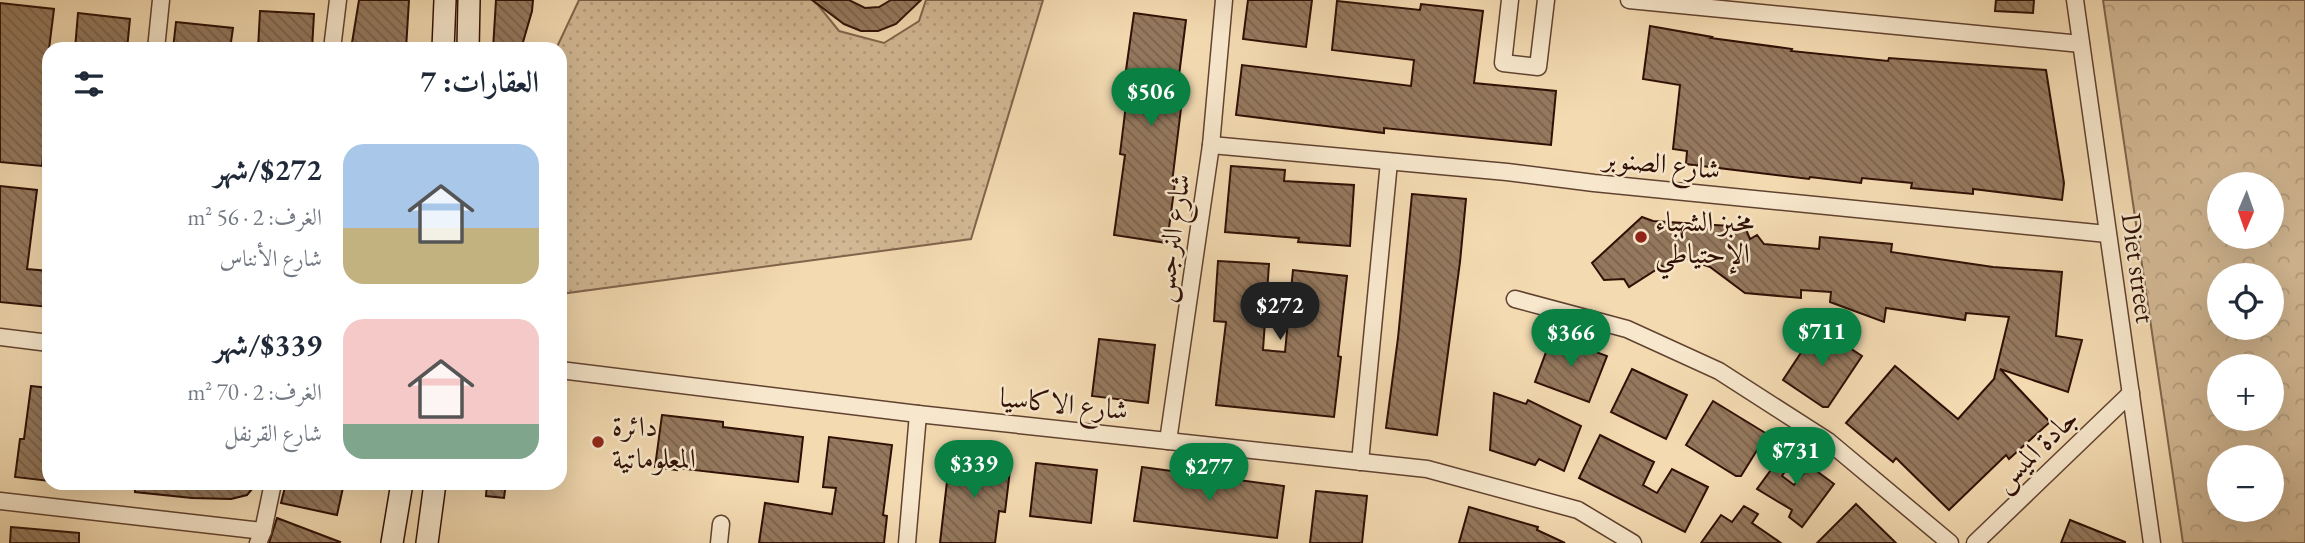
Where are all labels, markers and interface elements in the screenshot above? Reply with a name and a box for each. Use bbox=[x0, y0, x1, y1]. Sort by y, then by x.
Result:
text: العقارات: 7 bbox=[420, 62, 539, 101]
icon: filters bbox=[70, 65, 108, 103]
pin: $506 bbox=[1110, 68, 1192, 128]
text: $506 bbox=[1127, 76, 1175, 106]
street label: شارع الصنوبر bbox=[1598, 139, 1722, 193]
text: $272/شهر bbox=[214, 150, 322, 189]
icon: home bbox=[399, 172, 483, 256]
street label: شارع النرجس bbox=[1144, 172, 1204, 305]
north arrow bbox=[2207, 172, 2284, 248]
map controls bbox=[2207, 172, 2284, 522]
text: الغرف: 2 · 56 m² bbox=[187, 202, 322, 232]
place label: مخبز الشهباء الإحتياطي bbox=[1655, 203, 1754, 280]
street label: Diet street bbox=[2113, 211, 2165, 326]
marker: مخبز الشهباء الإحتياطي bbox=[1633, 229, 1649, 245]
text: شارع الأنناس bbox=[219, 243, 322, 273]
button: locate bbox=[2207, 263, 2284, 340]
pin: $272 bbox=[1239, 282, 1321, 342]
text: $272 bbox=[1256, 290, 1304, 320]
pin: $711 bbox=[1781, 308, 1863, 368]
pin: $366 bbox=[1530, 310, 1612, 369]
text: $711 bbox=[1798, 316, 1846, 346]
text: $366 bbox=[1547, 317, 1595, 347]
text: $339/شهر bbox=[214, 325, 322, 364]
icon: home bbox=[399, 347, 483, 431]
button: + bbox=[2207, 354, 2284, 431]
text: الغرف: 2 · 70 m² bbox=[187, 377, 322, 407]
street label: شارع الاكاسيا bbox=[997, 378, 1130, 434]
street label: جادة الميس bbox=[1985, 400, 2086, 499]
place label: دائرة المعلوماتية bbox=[612, 408, 696, 476]
text: شارع القرنفل bbox=[224, 418, 322, 448]
pin: $731 bbox=[1755, 428, 1837, 487]
marker: دائرة المعلوماتية bbox=[590, 434, 606, 450]
text: $731 bbox=[1772, 435, 1820, 465]
pin: $339 bbox=[933, 440, 1015, 500]
pin: $277 bbox=[1168, 444, 1250, 503]
button: − bbox=[2207, 445, 2284, 522]
text: $339 bbox=[950, 448, 998, 478]
text: $277 bbox=[1185, 451, 1233, 481]

